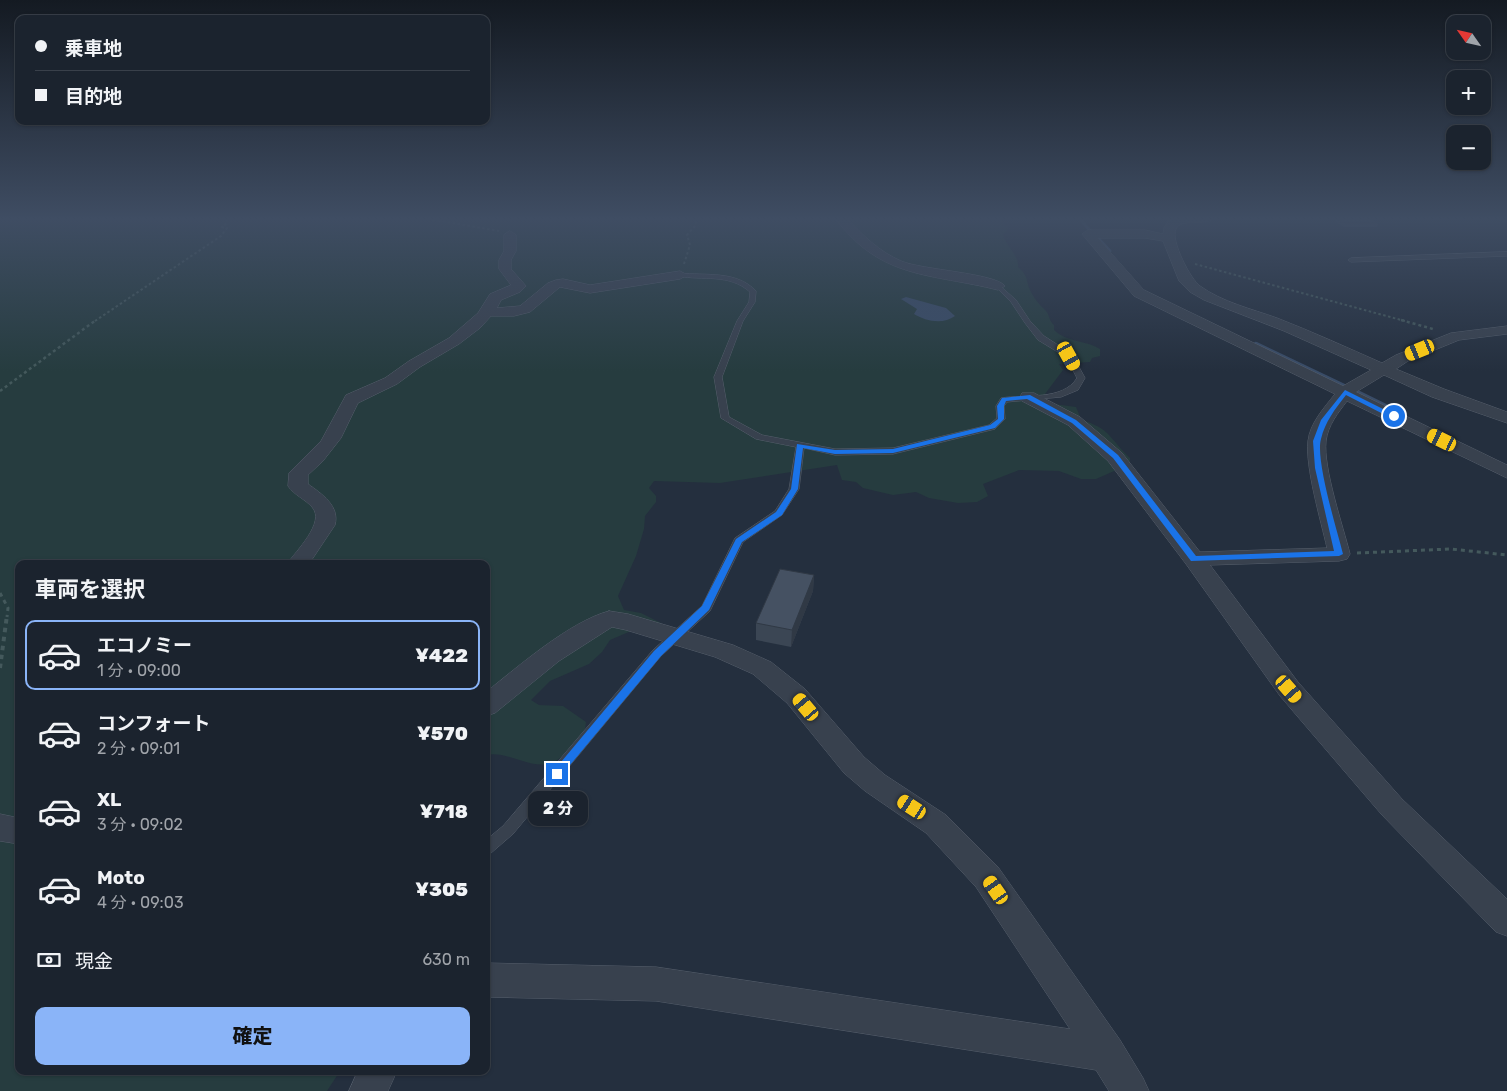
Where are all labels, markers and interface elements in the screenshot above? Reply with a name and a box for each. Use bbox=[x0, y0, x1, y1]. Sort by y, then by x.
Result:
north arrow bbox=[1446, 15, 1491, 60]
map controls bbox=[1446, 15, 1491, 170]
text: 乗車地 bbox=[65, 37, 122, 60]
button: + bbox=[1446, 70, 1491, 115]
text: 目的地 bbox=[65, 85, 122, 108]
button: − bbox=[1446, 125, 1491, 170]
car bbox=[1403, 337, 1436, 363]
car bbox=[1055, 339, 1082, 373]
route start bbox=[1383, 405, 1405, 427]
car bbox=[1425, 427, 1458, 453]
text: 車両を選択 bbox=[35, 576, 145, 603]
icon: car bbox=[37, 633, 82, 678]
text: エコノミー bbox=[97, 634, 192, 657]
text: ¥422 bbox=[415, 644, 468, 667]
text: 1 分 · 09:00 bbox=[97, 661, 181, 680]
car bbox=[1273, 673, 1304, 705]
car bbox=[790, 691, 821, 723]
icon: car bbox=[37, 711, 82, 756]
text: コンフォート bbox=[97, 712, 210, 735]
text: ¥570 bbox=[417, 722, 468, 745]
text: 2 分 · 09:01 bbox=[97, 739, 180, 758]
route end bbox=[546, 763, 568, 785]
text: XL bbox=[97, 788, 121, 811]
icon: car bbox=[37, 789, 82, 834]
callout: 2 分 bbox=[527, 792, 587, 826]
car bbox=[895, 793, 928, 821]
text: 2 分 bbox=[543, 799, 573, 818]
text: ¥718 bbox=[420, 800, 468, 823]
text: 3 分 · 09:02 bbox=[97, 815, 183, 834]
text: Moto bbox=[97, 866, 145, 889]
icon: car bbox=[37, 867, 82, 912]
car bbox=[981, 873, 1010, 907]
text: ¥305 bbox=[415, 878, 468, 901]
text: 4 分 · 09:03 bbox=[97, 893, 184, 912]
icon: cash bbox=[35, 946, 63, 974]
text: 現金 bbox=[75, 950, 113, 973]
text: 630 m bbox=[422, 950, 470, 969]
button: 確定 bbox=[35, 1007, 470, 1065]

